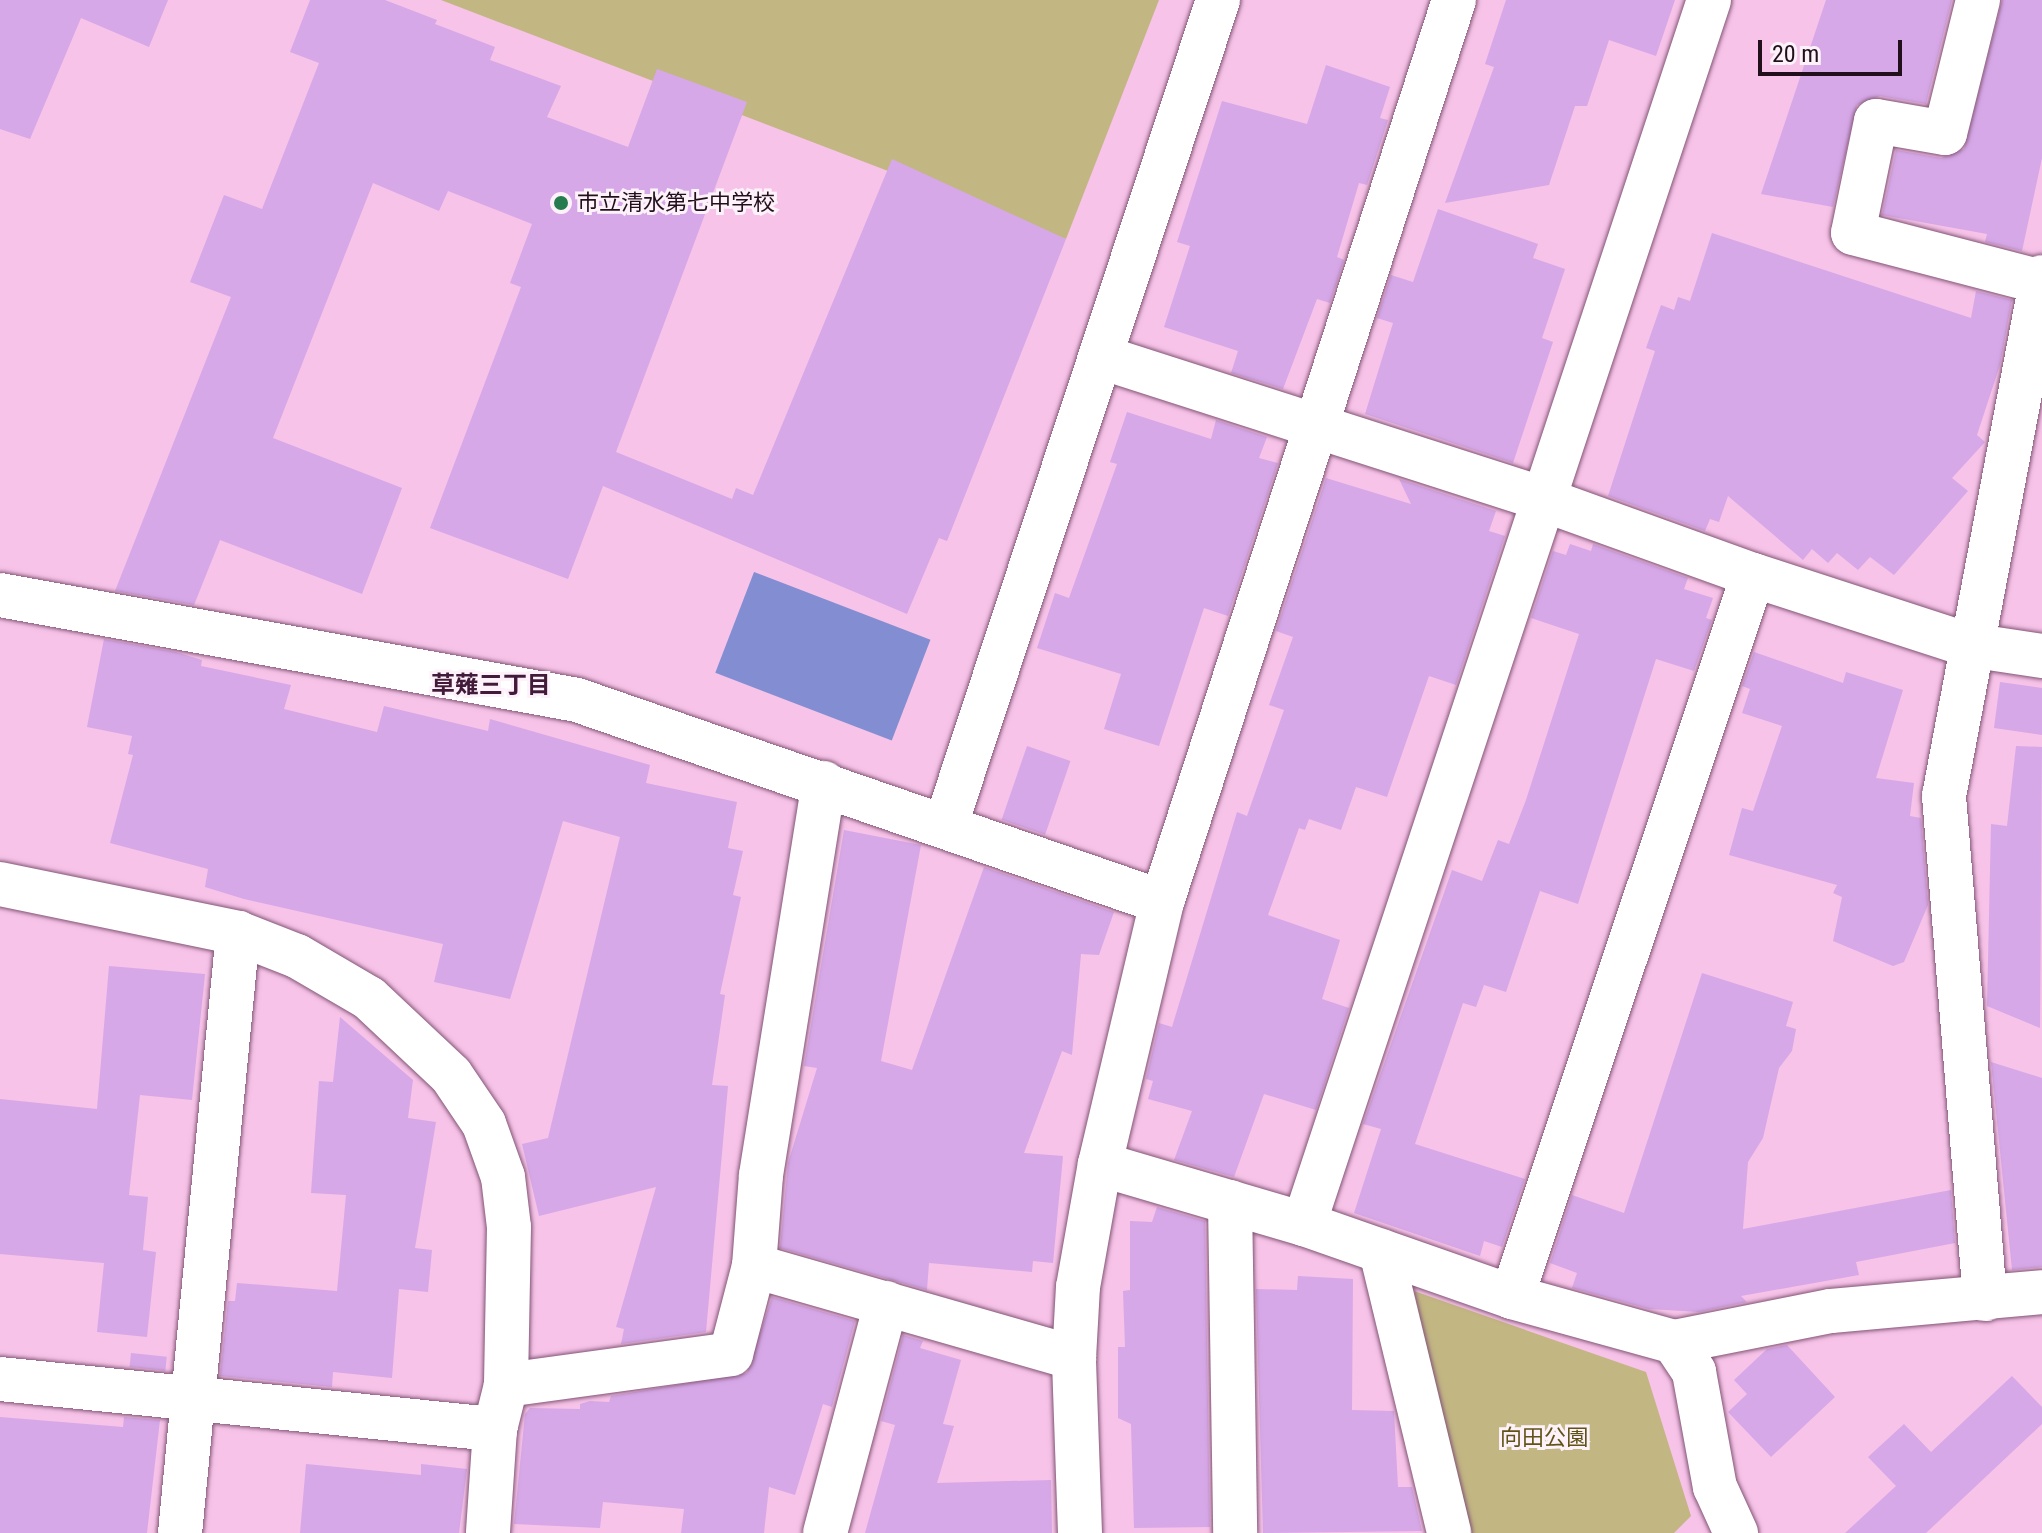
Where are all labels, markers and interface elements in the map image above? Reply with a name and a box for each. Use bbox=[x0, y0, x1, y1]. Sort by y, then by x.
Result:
scale bar bbox=[1762, 24, 1906, 74]
text: 20 m bbox=[1772, 40, 1819, 68]
place label: 市立清水第七中学校 bbox=[577, 190, 775, 216]
marker: 市立清水第七中学校 bbox=[552, 194, 570, 212]
district label: 草薙三丁目 bbox=[431, 672, 551, 700]
park label: 向田公園 bbox=[1500, 1425, 1588, 1451]

